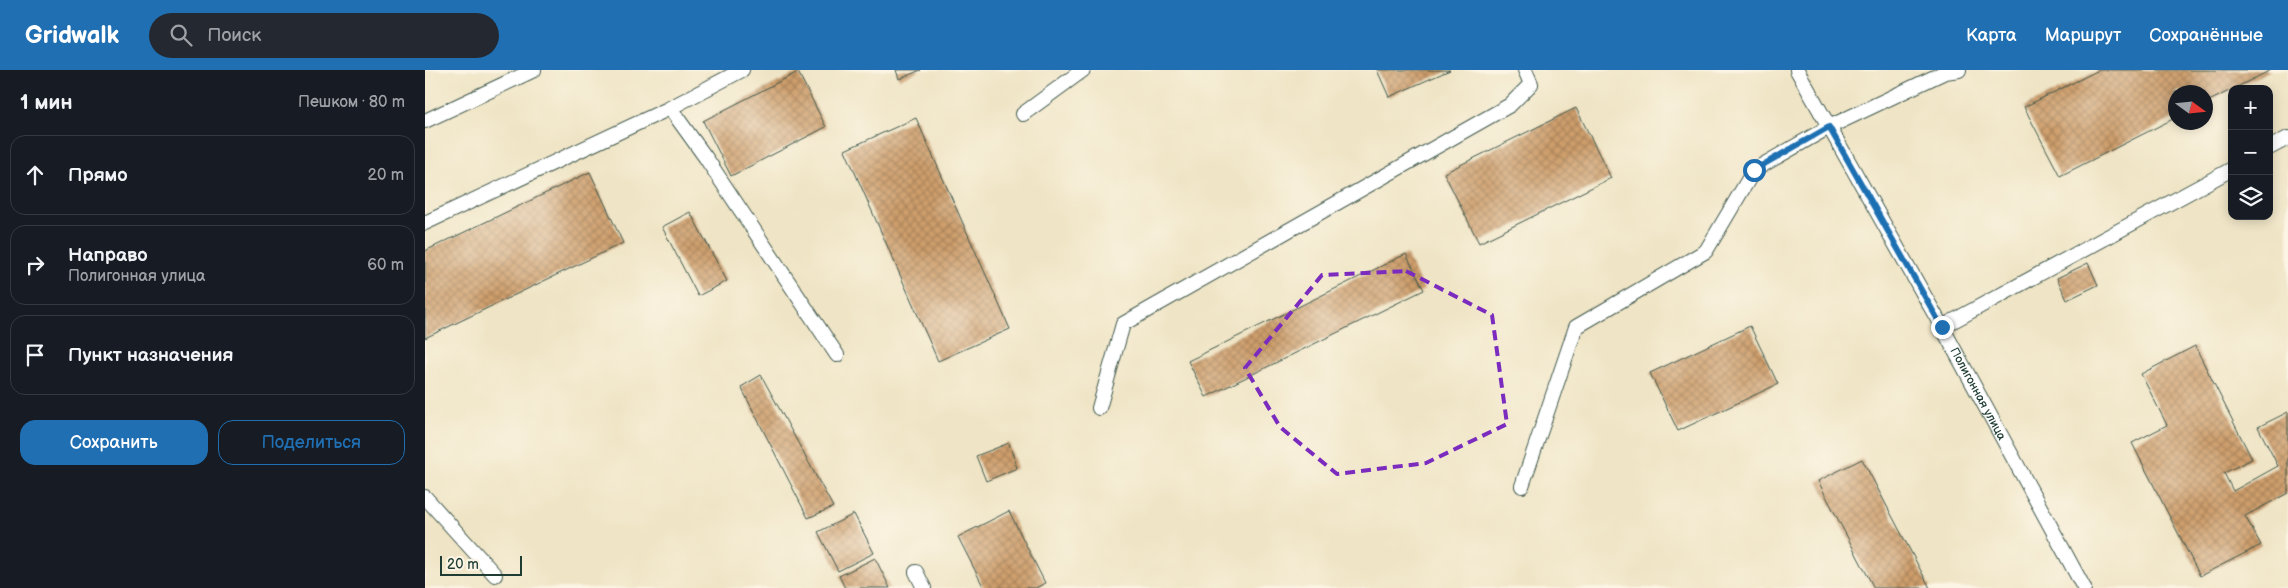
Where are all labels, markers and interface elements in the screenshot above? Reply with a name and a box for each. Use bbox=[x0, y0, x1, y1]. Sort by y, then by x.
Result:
search box bbox=[149, 13, 499, 58]
text: Gridwalk bbox=[25, 21, 119, 50]
icon: search bbox=[167, 21, 195, 49]
text: Поиск bbox=[207, 24, 261, 47]
text: Карта bbox=[1966, 25, 2017, 46]
text: Маршрут bbox=[2045, 25, 2121, 46]
text: Сохранённые bbox=[2149, 25, 2263, 46]
north arrow bbox=[2168, 85, 2213, 130]
map controls bbox=[2228, 85, 2273, 220]
button: + bbox=[2228, 85, 2273, 130]
text: 1 мин bbox=[20, 90, 72, 115]
text: Пешком · 80 m bbox=[298, 93, 405, 112]
button: − bbox=[2228, 130, 2273, 175]
route start bbox=[1743, 159, 1766, 182]
icon: ahead bbox=[21, 161, 49, 189]
text: Прямо bbox=[68, 164, 128, 187]
text: 20 m bbox=[368, 166, 404, 185]
button: layers bbox=[2228, 175, 2273, 220]
text: Направо bbox=[68, 244, 148, 267]
icon: right bbox=[21, 251, 49, 279]
text: 60 m bbox=[367, 256, 404, 275]
text: Полигонная улица bbox=[68, 267, 205, 286]
route end bbox=[1931, 316, 1954, 339]
icon: arrive bbox=[21, 341, 49, 369]
text: Пункт назначения bbox=[68, 344, 233, 367]
street label: Полигонная улица bbox=[1947, 345, 2009, 443]
button: Сохранить bbox=[20, 420, 208, 465]
button: Поделиться bbox=[218, 420, 405, 465]
scale bar bbox=[440, 553, 523, 576]
text: 20 m bbox=[447, 556, 479, 573]

